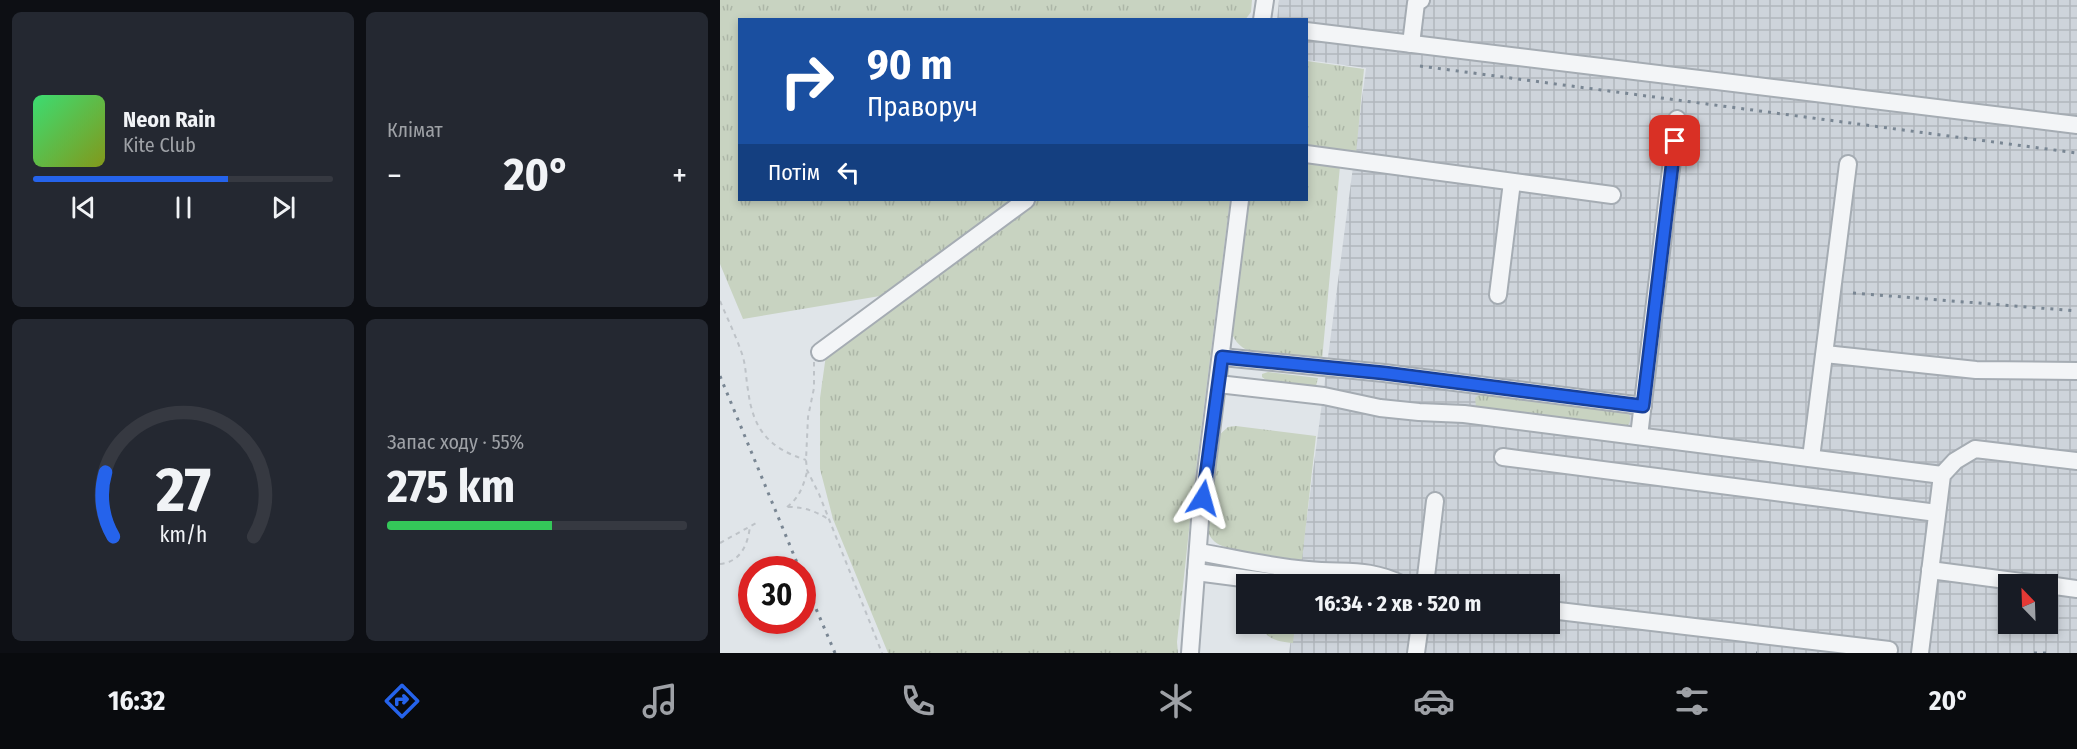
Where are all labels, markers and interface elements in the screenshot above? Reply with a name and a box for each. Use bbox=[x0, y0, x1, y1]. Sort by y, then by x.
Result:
text: 90 m bbox=[867, 40, 952, 90]
icon: right bbox=[768, 42, 846, 120]
text: Праворуч bbox=[867, 91, 978, 123]
text: Neon Rain bbox=[123, 106, 216, 133]
pin bbox=[1649, 115, 1700, 166]
text: Клімат bbox=[387, 118, 443, 142]
icon: arrive bbox=[1658, 124, 1691, 157]
text: Kite Club bbox=[123, 133, 196, 157]
text: 20° bbox=[504, 148, 570, 202]
text: − bbox=[387, 156, 402, 196]
text: + bbox=[672, 156, 687, 196]
icon: left bbox=[832, 156, 865, 189]
text: Потім bbox=[768, 159, 820, 186]
icon: previous bbox=[67, 191, 100, 224]
icon: pause bbox=[167, 191, 200, 224]
icon: next bbox=[267, 191, 300, 224]
text: Запас ходу · 55% bbox=[387, 430, 524, 454]
text: 27 bbox=[154, 453, 211, 528]
text: 275 km bbox=[387, 460, 515, 514]
position arrow bbox=[1171, 466, 1235, 530]
text: km/h bbox=[159, 522, 207, 548]
speed limit sign: 30 bbox=[738, 556, 816, 634]
north arrow bbox=[1998, 574, 2058, 634]
map controls bbox=[1998, 574, 2058, 634]
text: 16:34 · 2 хв · 520 m bbox=[1315, 590, 1481, 617]
icon: directions bbox=[381, 680, 423, 722]
icon: music bbox=[639, 680, 681, 722]
icon: phone bbox=[897, 680, 939, 722]
icon: climate bbox=[1155, 680, 1197, 722]
icon: car bbox=[1413, 680, 1455, 722]
icon: filters bbox=[1671, 680, 1713, 722]
text: 16:32 bbox=[108, 685, 165, 717]
text: 20° bbox=[1929, 685, 1969, 717]

